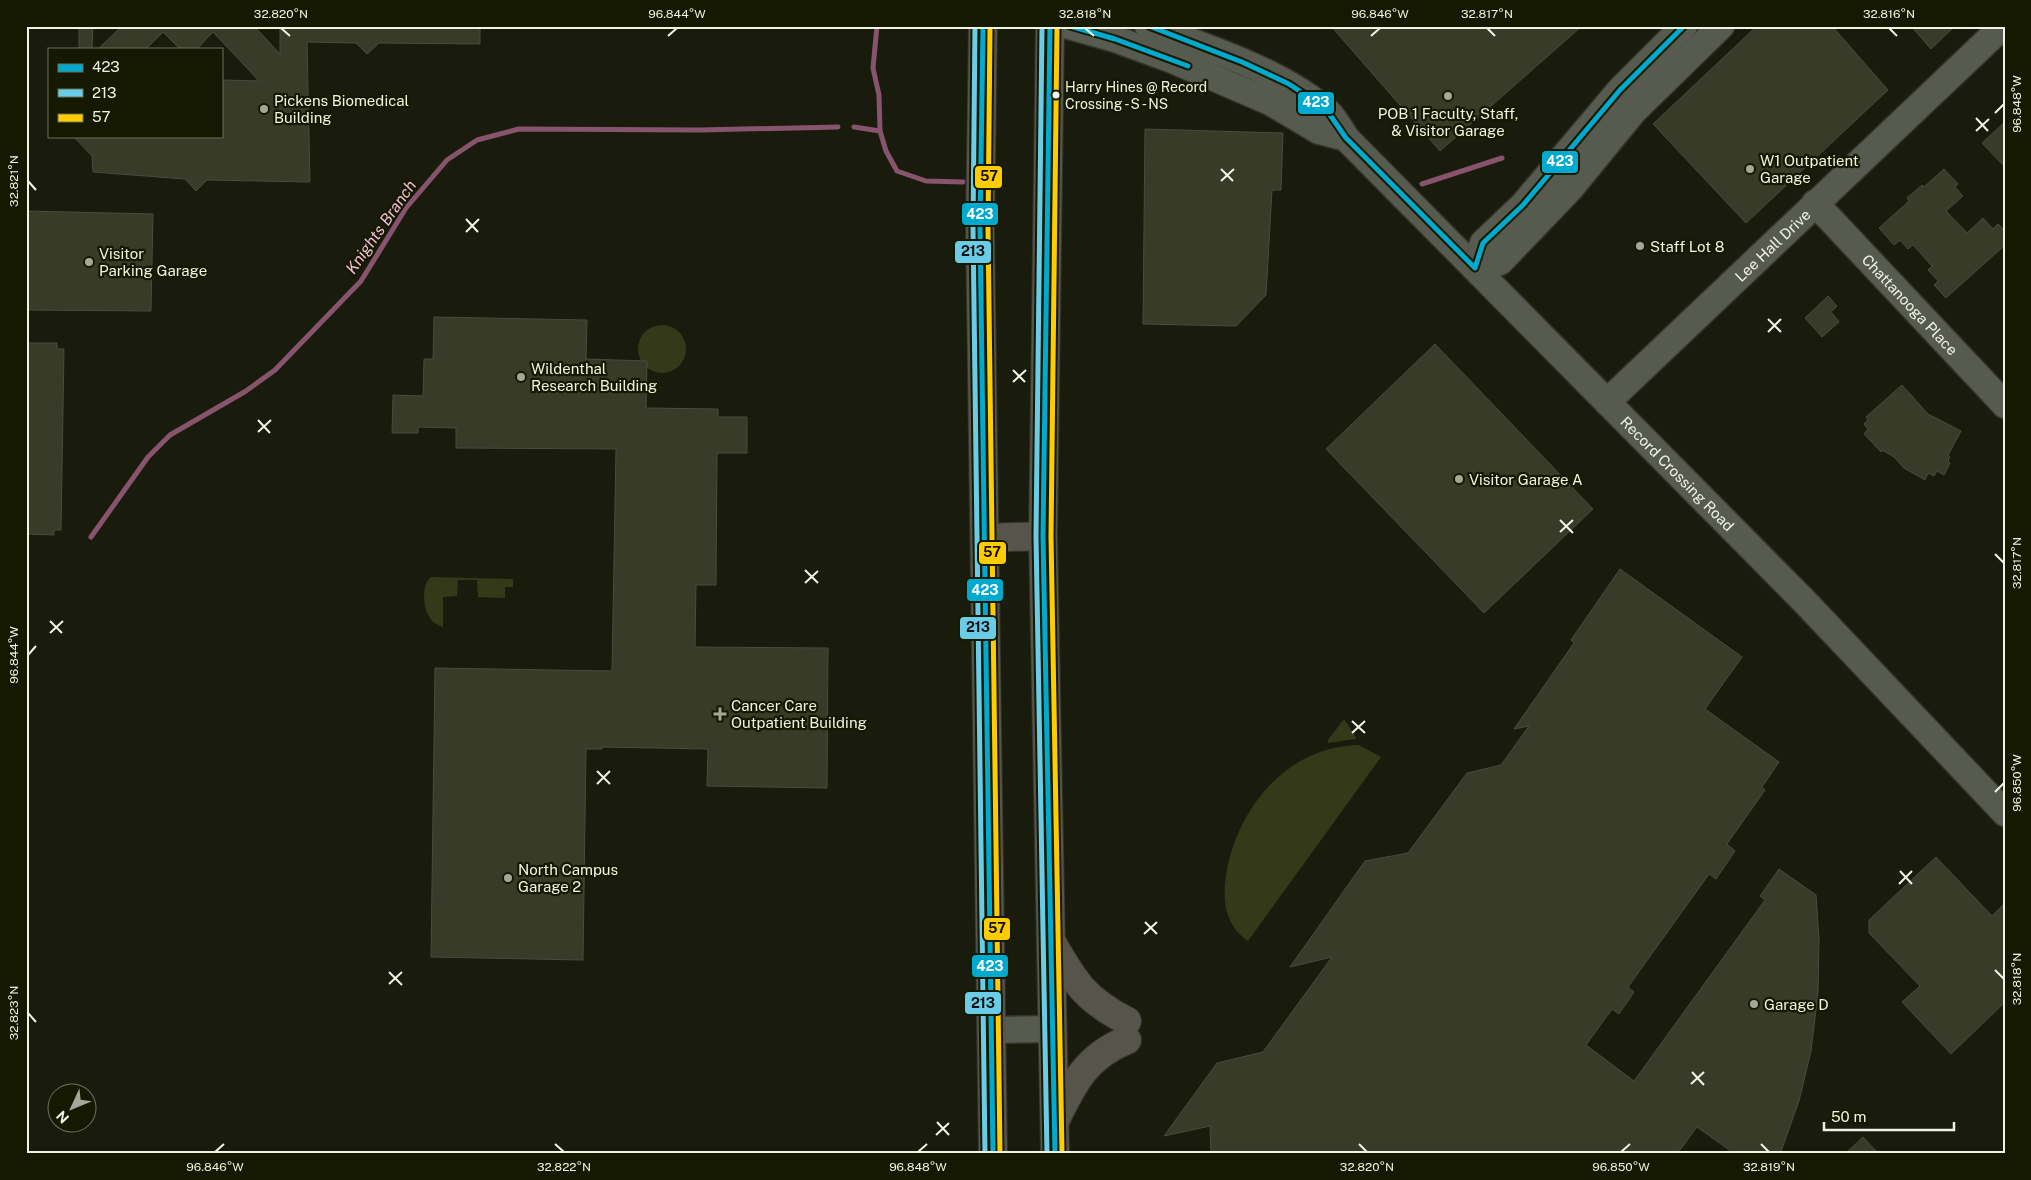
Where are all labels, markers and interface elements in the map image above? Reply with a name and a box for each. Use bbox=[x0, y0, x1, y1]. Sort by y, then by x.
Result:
text: 32.820°N bbox=[254, 7, 308, 21]
text: 96.844°W bbox=[648, 7, 706, 21]
text: 32.818°N bbox=[1059, 7, 1111, 21]
text: 96.846°W bbox=[1351, 7, 1409, 21]
text: 32.817°N bbox=[1461, 7, 1513, 21]
text: 32.816°N bbox=[1863, 7, 1915, 21]
legend bbox=[48, 48, 222, 138]
text: 423 bbox=[92, 58, 120, 75]
text: 96.848°W bbox=[2010, 75, 2024, 133]
place label: Harry Hines @ Record Crossing - S - NS bbox=[1065, 79, 1207, 112]
text: 213 bbox=[92, 84, 117, 101]
marker: Harry Hines @ Record Crossing - S - NS bbox=[1051, 90, 1061, 100]
marker: POB 1 Faculty, Staff, & Visitor Garage bbox=[1442, 90, 1454, 102]
line badge: 423 bbox=[1297, 91, 1335, 115]
place label: Pickens Biomedical Building bbox=[274, 92, 409, 126]
text: 423 bbox=[1302, 94, 1330, 110]
marker: Pickens Biomedical Building bbox=[258, 103, 270, 115]
place label: POB 1 Faculty, Staff, & Visitor Garage bbox=[1378, 105, 1518, 139]
text: 57 bbox=[92, 108, 111, 125]
line badge: 423 bbox=[1541, 150, 1579, 174]
place label: W1 Outpatient Garage bbox=[1760, 152, 1859, 186]
text: 423 bbox=[1546, 153, 1574, 169]
text: 32.821°N bbox=[7, 155, 21, 207]
marker: W1 Outpatient Garage bbox=[1744, 163, 1756, 175]
line badge: 57 bbox=[974, 165, 1003, 189]
text: 57 bbox=[980, 168, 998, 184]
water label: Knights Branch bbox=[342, 176, 420, 278]
line badge: 423 bbox=[961, 202, 999, 226]
street label: Lee Hall Drive bbox=[1731, 205, 1813, 285]
text: 423 bbox=[966, 206, 994, 222]
place label: Staff Lot 8 bbox=[1650, 238, 1724, 255]
line badge: 213 bbox=[954, 240, 992, 264]
marker: Staff Lot 8 bbox=[1634, 240, 1646, 252]
text: 213 bbox=[961, 243, 985, 259]
place label: Visitor Parking Garage bbox=[99, 245, 207, 279]
street label: Chattanooga Place bbox=[1859, 250, 1962, 358]
marker: Visitor Parking Garage bbox=[83, 256, 95, 268]
place label: Wildenthal Research Building bbox=[531, 360, 657, 394]
marker: Wildenthal Research Building bbox=[515, 371, 527, 383]
street label: Record Crossing Road bbox=[1617, 413, 1738, 534]
place label: Visitor Garage A bbox=[1469, 471, 1583, 488]
marker: Visitor Garage A bbox=[1453, 473, 1465, 485]
text: 32.817°N bbox=[2010, 537, 2024, 589]
line badge: 57 bbox=[978, 541, 1007, 565]
text: 57 bbox=[983, 544, 1001, 560]
line badge: 423 bbox=[966, 578, 1004, 602]
text: 423 bbox=[971, 582, 999, 598]
line badge: 213 bbox=[959, 616, 997, 640]
text: 213 bbox=[966, 619, 990, 635]
text: 96.844°W bbox=[7, 626, 21, 684]
place label: Cancer Care Outpatient Building bbox=[731, 697, 867, 731]
marker: Cancer Care Outpatient Building bbox=[713, 707, 727, 721]
text: 96.850°W bbox=[2010, 754, 2024, 812]
place label: North Campus Garage 2 bbox=[518, 861, 618, 895]
marker: North Campus Garage 2 bbox=[502, 872, 514, 884]
line badge: 57 bbox=[983, 917, 1011, 941]
text: 57 bbox=[988, 920, 1006, 936]
text: 32.818°N bbox=[2010, 953, 2024, 1005]
line badge: 423 bbox=[971, 954, 1009, 978]
text: 423 bbox=[976, 958, 1004, 974]
text: 32.823°N bbox=[7, 986, 21, 1040]
line badge: 213 bbox=[964, 991, 1002, 1015]
text: 213 bbox=[971, 995, 995, 1011]
place label: Garage D bbox=[1764, 996, 1829, 1013]
marker: Garage D bbox=[1748, 998, 1760, 1010]
north arrow bbox=[48, 1082, 98, 1132]
scale bar bbox=[1824, 1100, 1954, 1132]
text: N bbox=[53, 1108, 72, 1127]
text: 50 m bbox=[1831, 1108, 1866, 1125]
text: 96.846°W bbox=[186, 1160, 244, 1174]
text: 32.822°N bbox=[537, 1160, 591, 1174]
text: 96.848°W bbox=[889, 1160, 947, 1174]
text: 32.820°N bbox=[1340, 1160, 1394, 1174]
text: 96.850°W bbox=[1592, 1160, 1650, 1174]
text: 32.819°N bbox=[1743, 1160, 1795, 1174]

